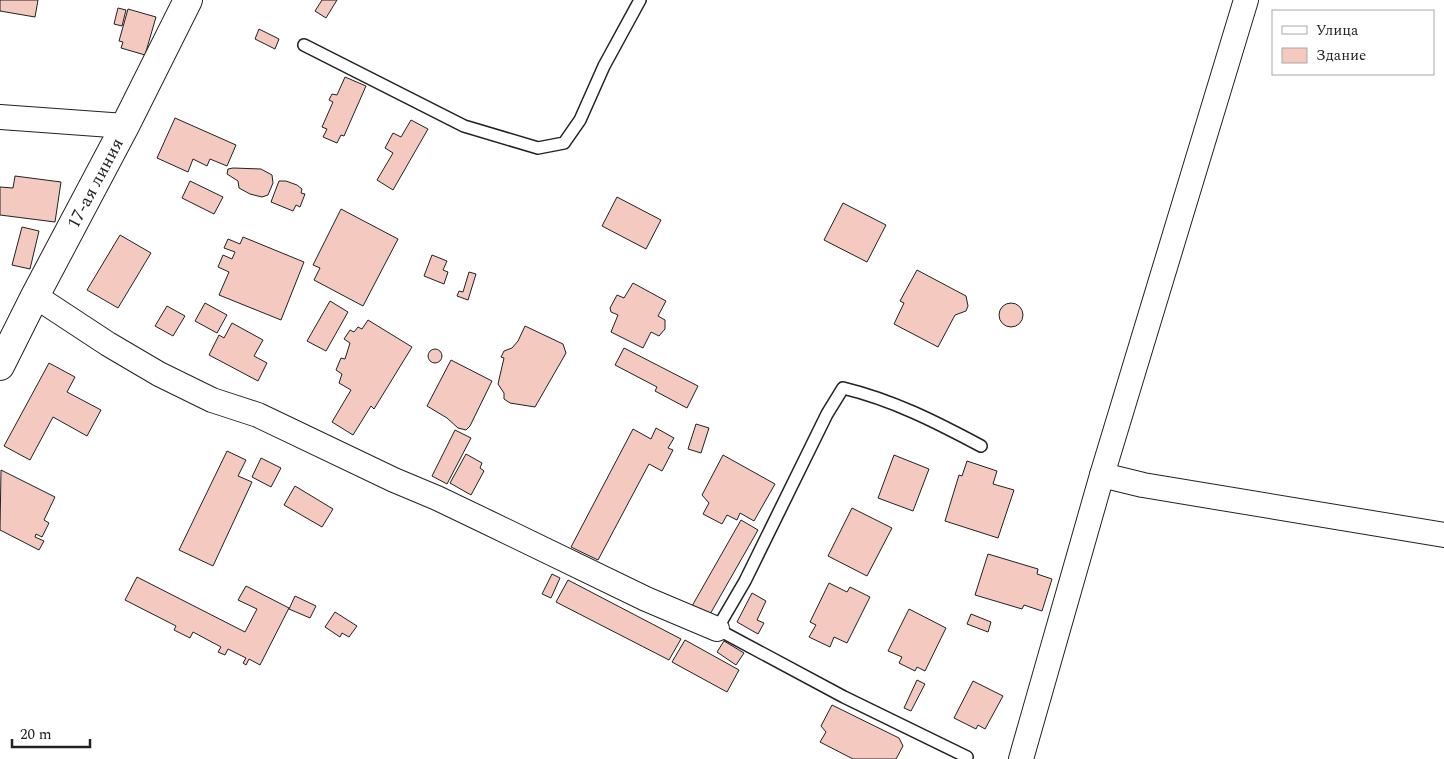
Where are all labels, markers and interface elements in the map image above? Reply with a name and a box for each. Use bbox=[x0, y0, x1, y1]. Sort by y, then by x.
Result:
legend bbox=[1272, 10, 1434, 75]
text: Улица bbox=[1316, 19, 1359, 42]
text: Здание bbox=[1316, 44, 1366, 67]
street label: 17-ая линия bbox=[60, 133, 131, 233]
scale bar bbox=[12, 716, 90, 748]
text: 20 m bbox=[20, 723, 52, 746]

